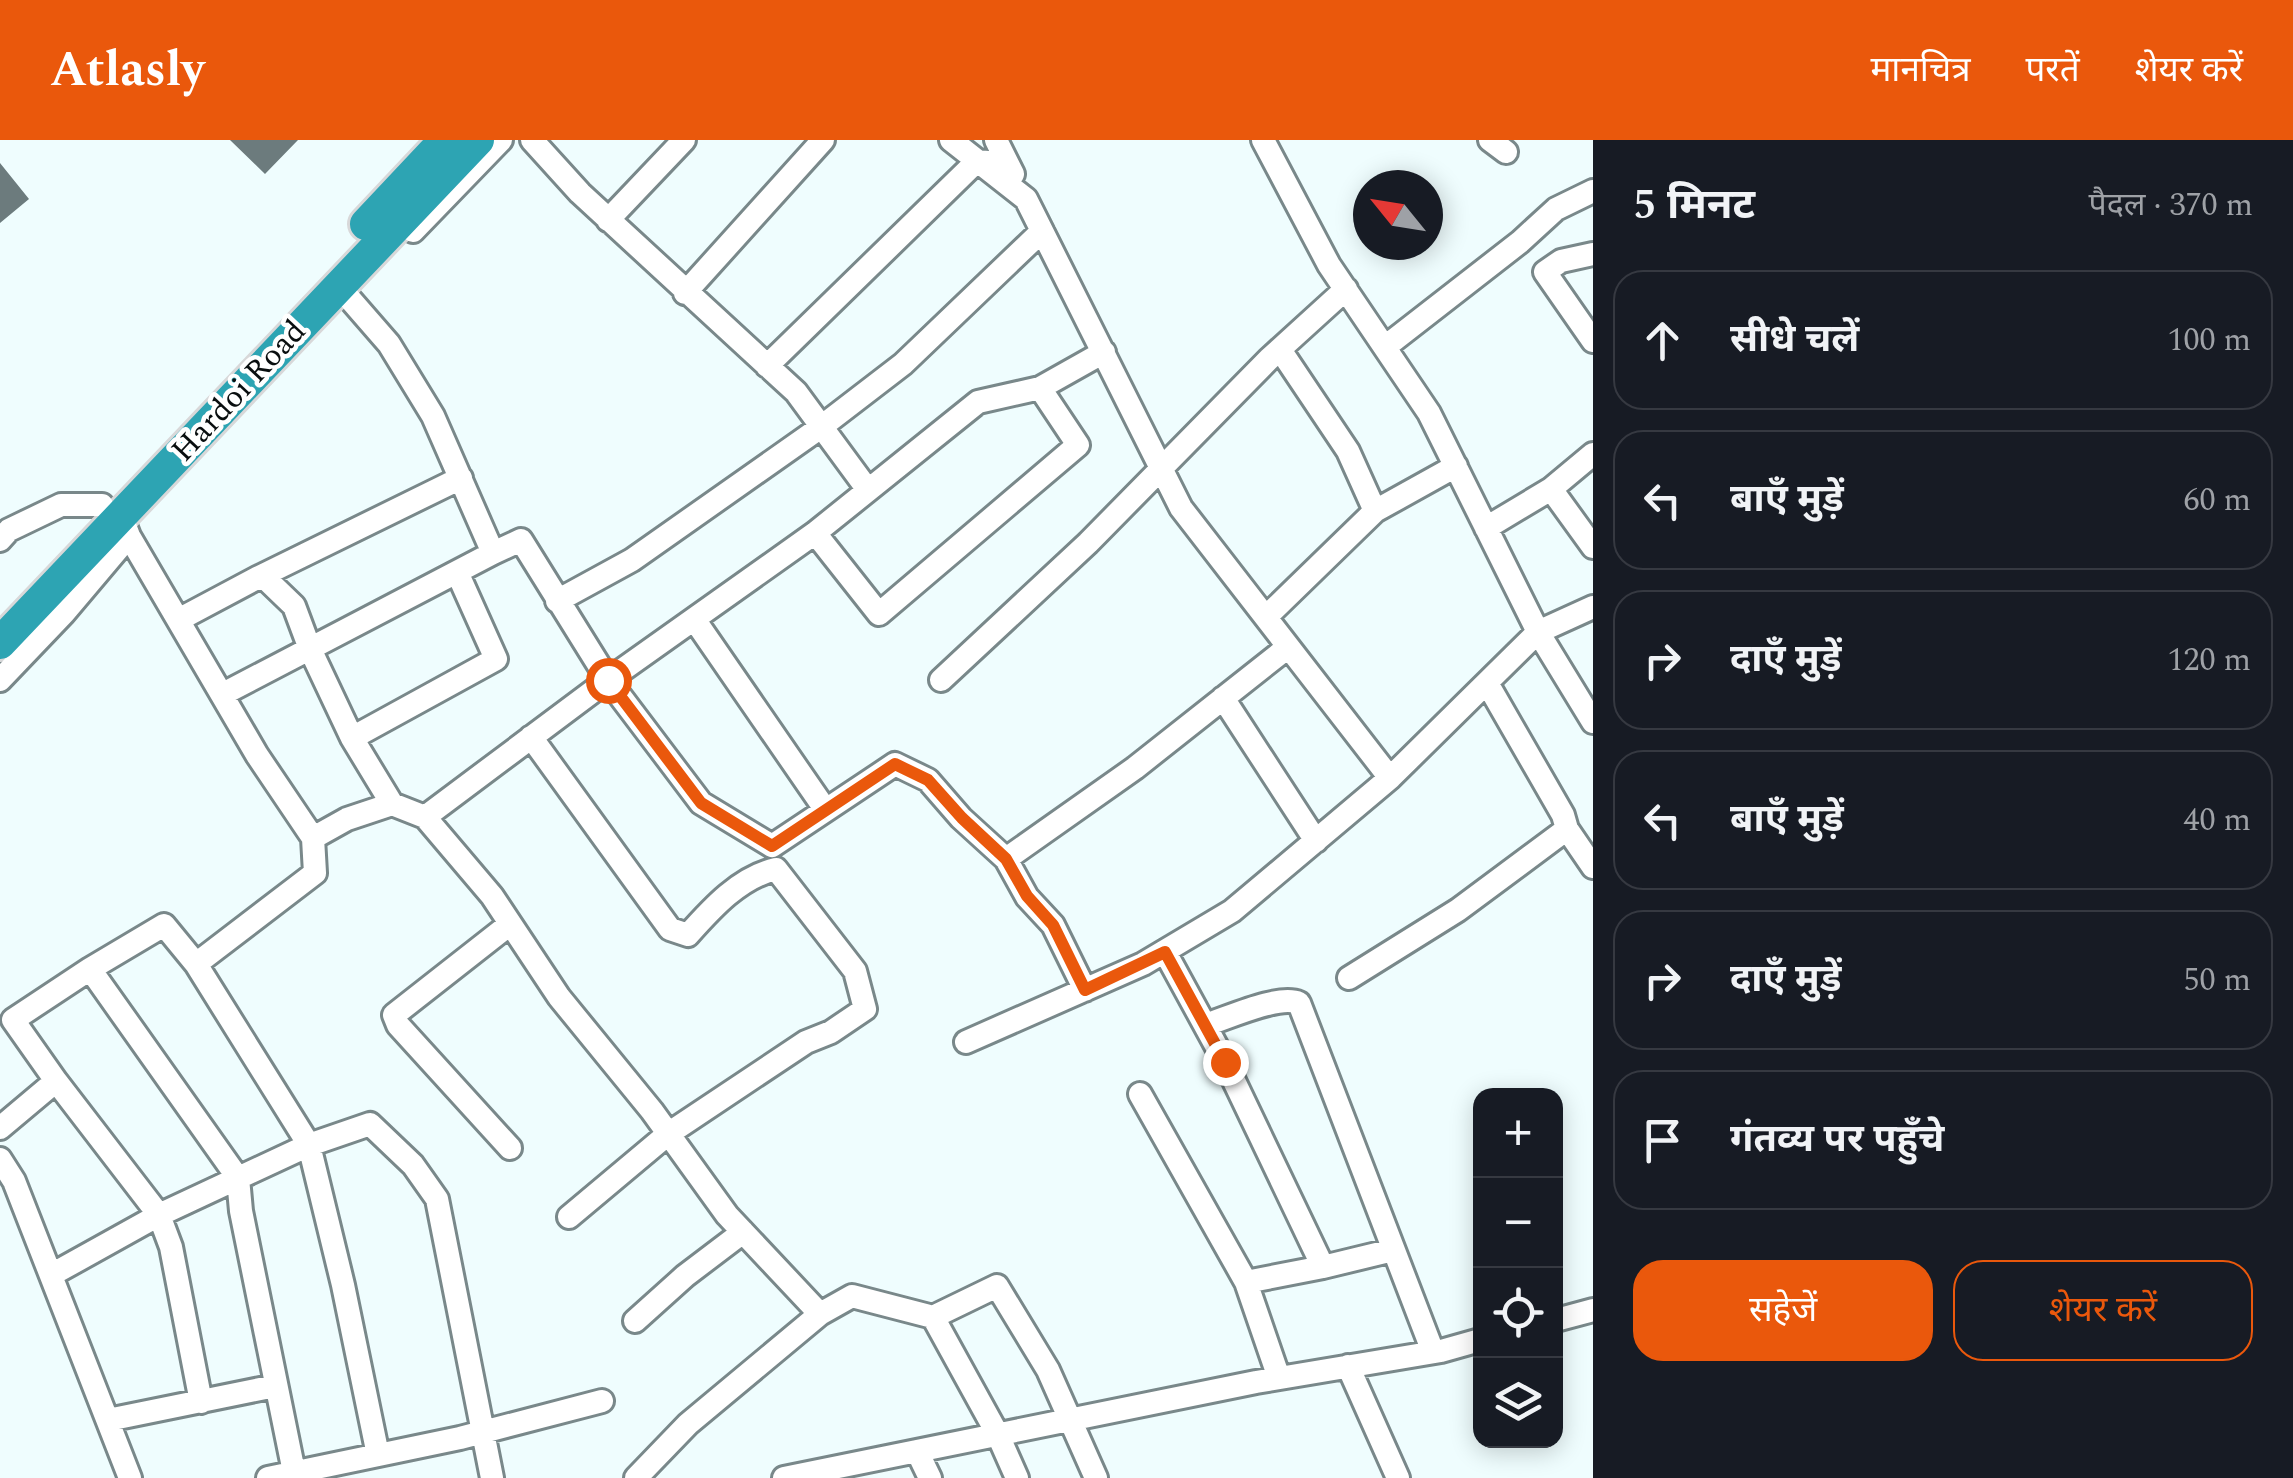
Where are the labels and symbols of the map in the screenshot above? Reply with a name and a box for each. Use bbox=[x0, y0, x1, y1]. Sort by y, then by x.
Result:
north arrow bbox=[1353, 170, 1443, 260]
street label: Hardoi Road bbox=[160, 309, 318, 473]
route start bbox=[586, 658, 632, 704]
route end bbox=[1203, 1040, 1249, 1086]

